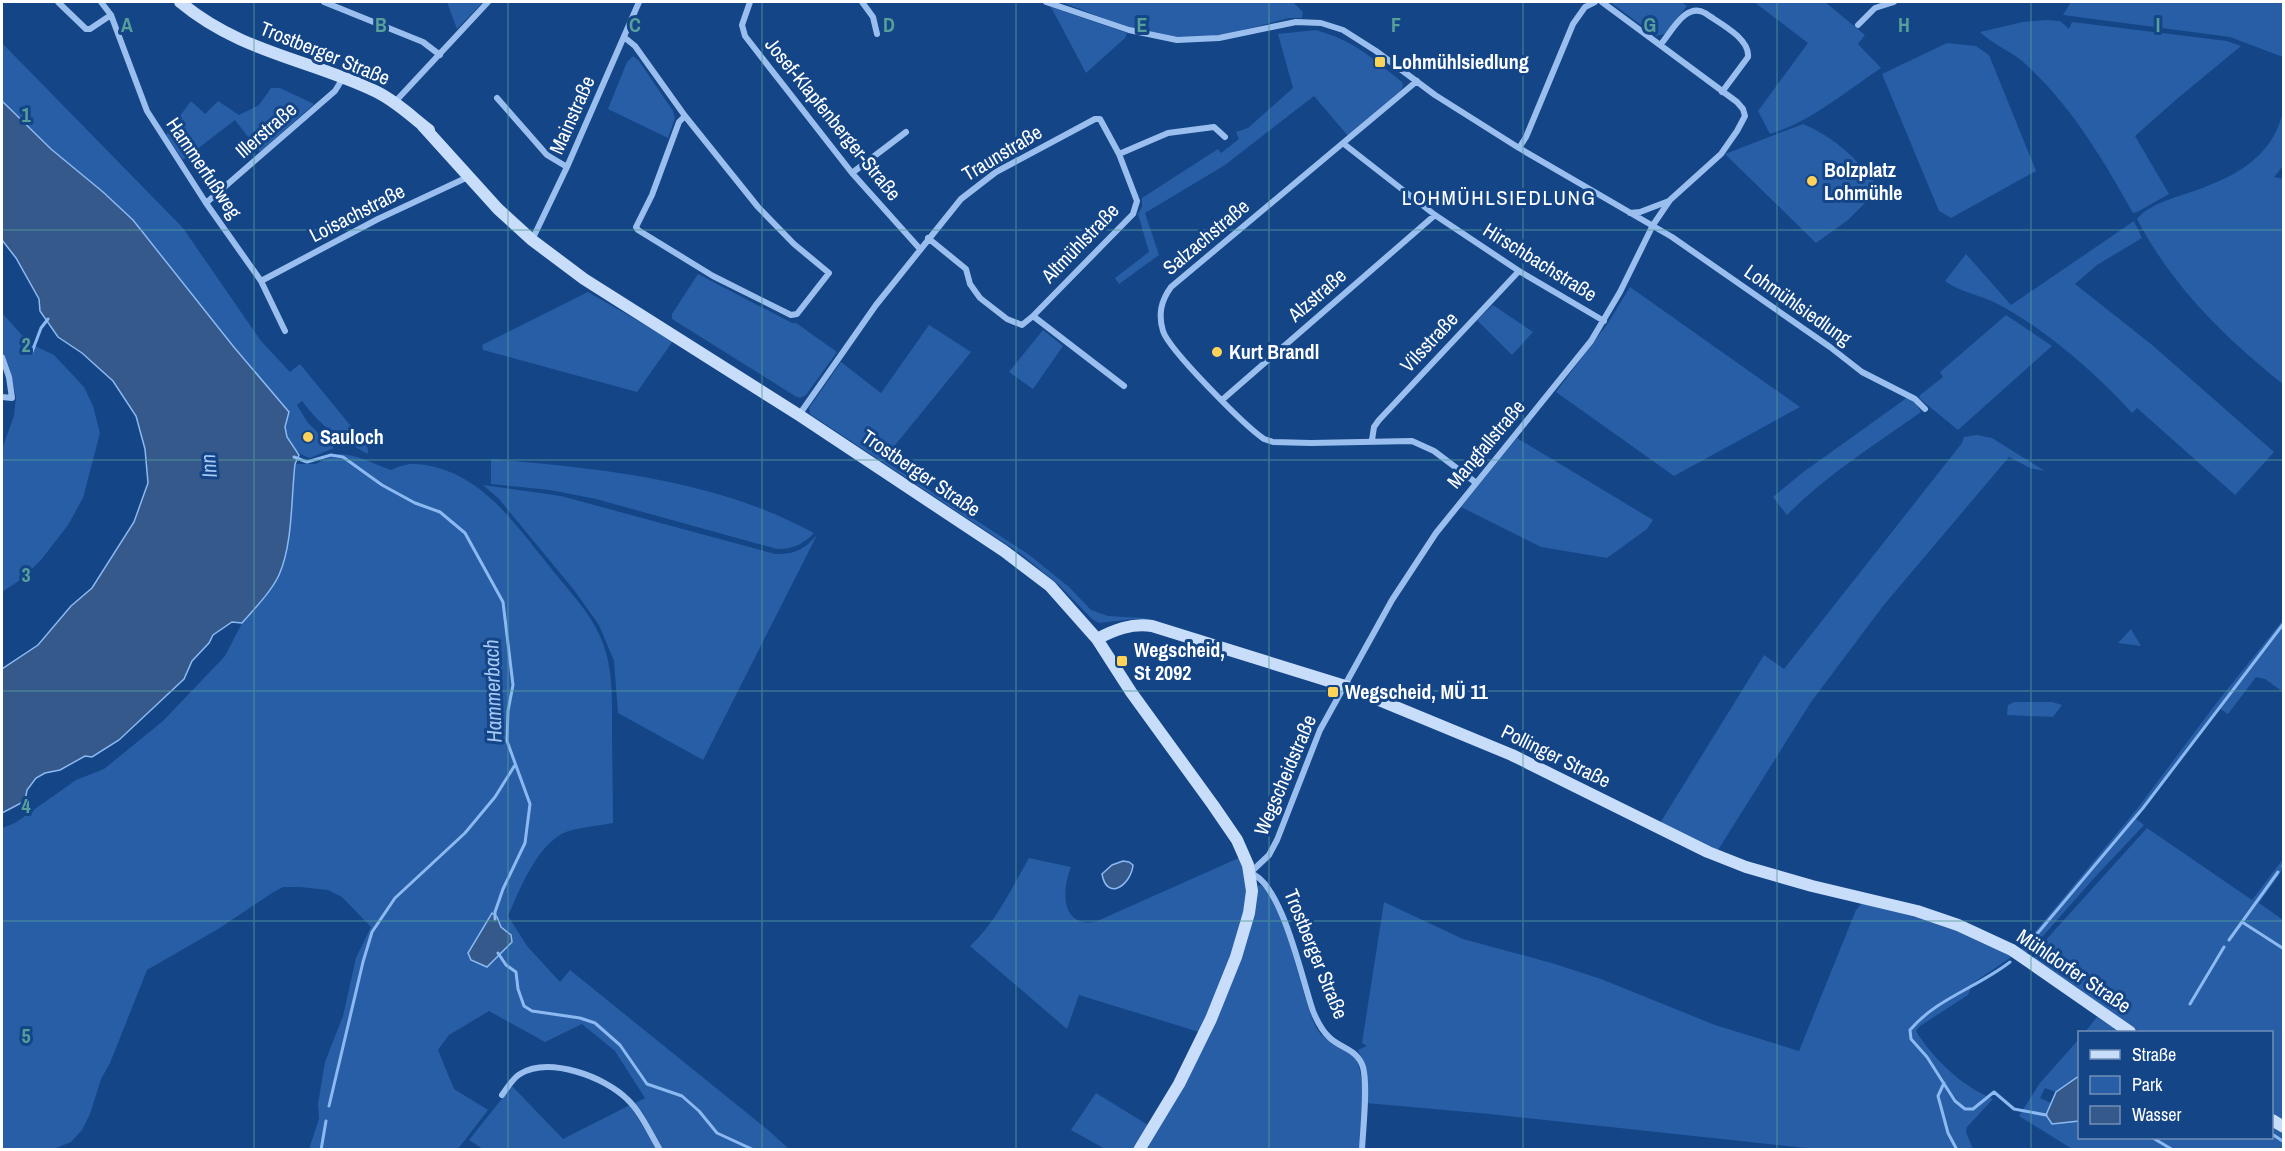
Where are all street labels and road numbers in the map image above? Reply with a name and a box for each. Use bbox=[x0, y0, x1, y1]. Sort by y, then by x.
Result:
street label: Trostberger Straße bbox=[256, 14, 394, 91]
street label: Josef-Klapfenberger-Straße bbox=[759, 32, 908, 206]
street label: Mainstraße bbox=[542, 71, 601, 158]
street label: Illerstraße bbox=[229, 96, 302, 164]
street label: Hammerfußweg bbox=[161, 112, 248, 224]
street label: Traunstraße bbox=[957, 118, 1047, 187]
street label: Loisachstraße bbox=[304, 177, 409, 248]
street label: Salzachstraße bbox=[1157, 193, 1255, 281]
street label: Altmühlstraße bbox=[1034, 197, 1124, 289]
street label: Hirschbachstraße bbox=[1478, 216, 1602, 307]
street label: Lohmühlsiedlung bbox=[1739, 258, 1857, 351]
street label: Alzstraße bbox=[1281, 262, 1352, 328]
street label: Vilsstraße bbox=[1394, 306, 1464, 378]
street label: Mangfallstraße bbox=[1440, 393, 1531, 494]
street label: Trostberger Straße bbox=[857, 423, 986, 522]
street label: Wegscheidstraße bbox=[1247, 711, 1322, 839]
street label: Pollinger Straße bbox=[1497, 717, 1615, 794]
street label: Trostberger Straße bbox=[1278, 885, 1355, 1023]
street label: Mühldorfer Straße bbox=[2012, 922, 2137, 1019]

